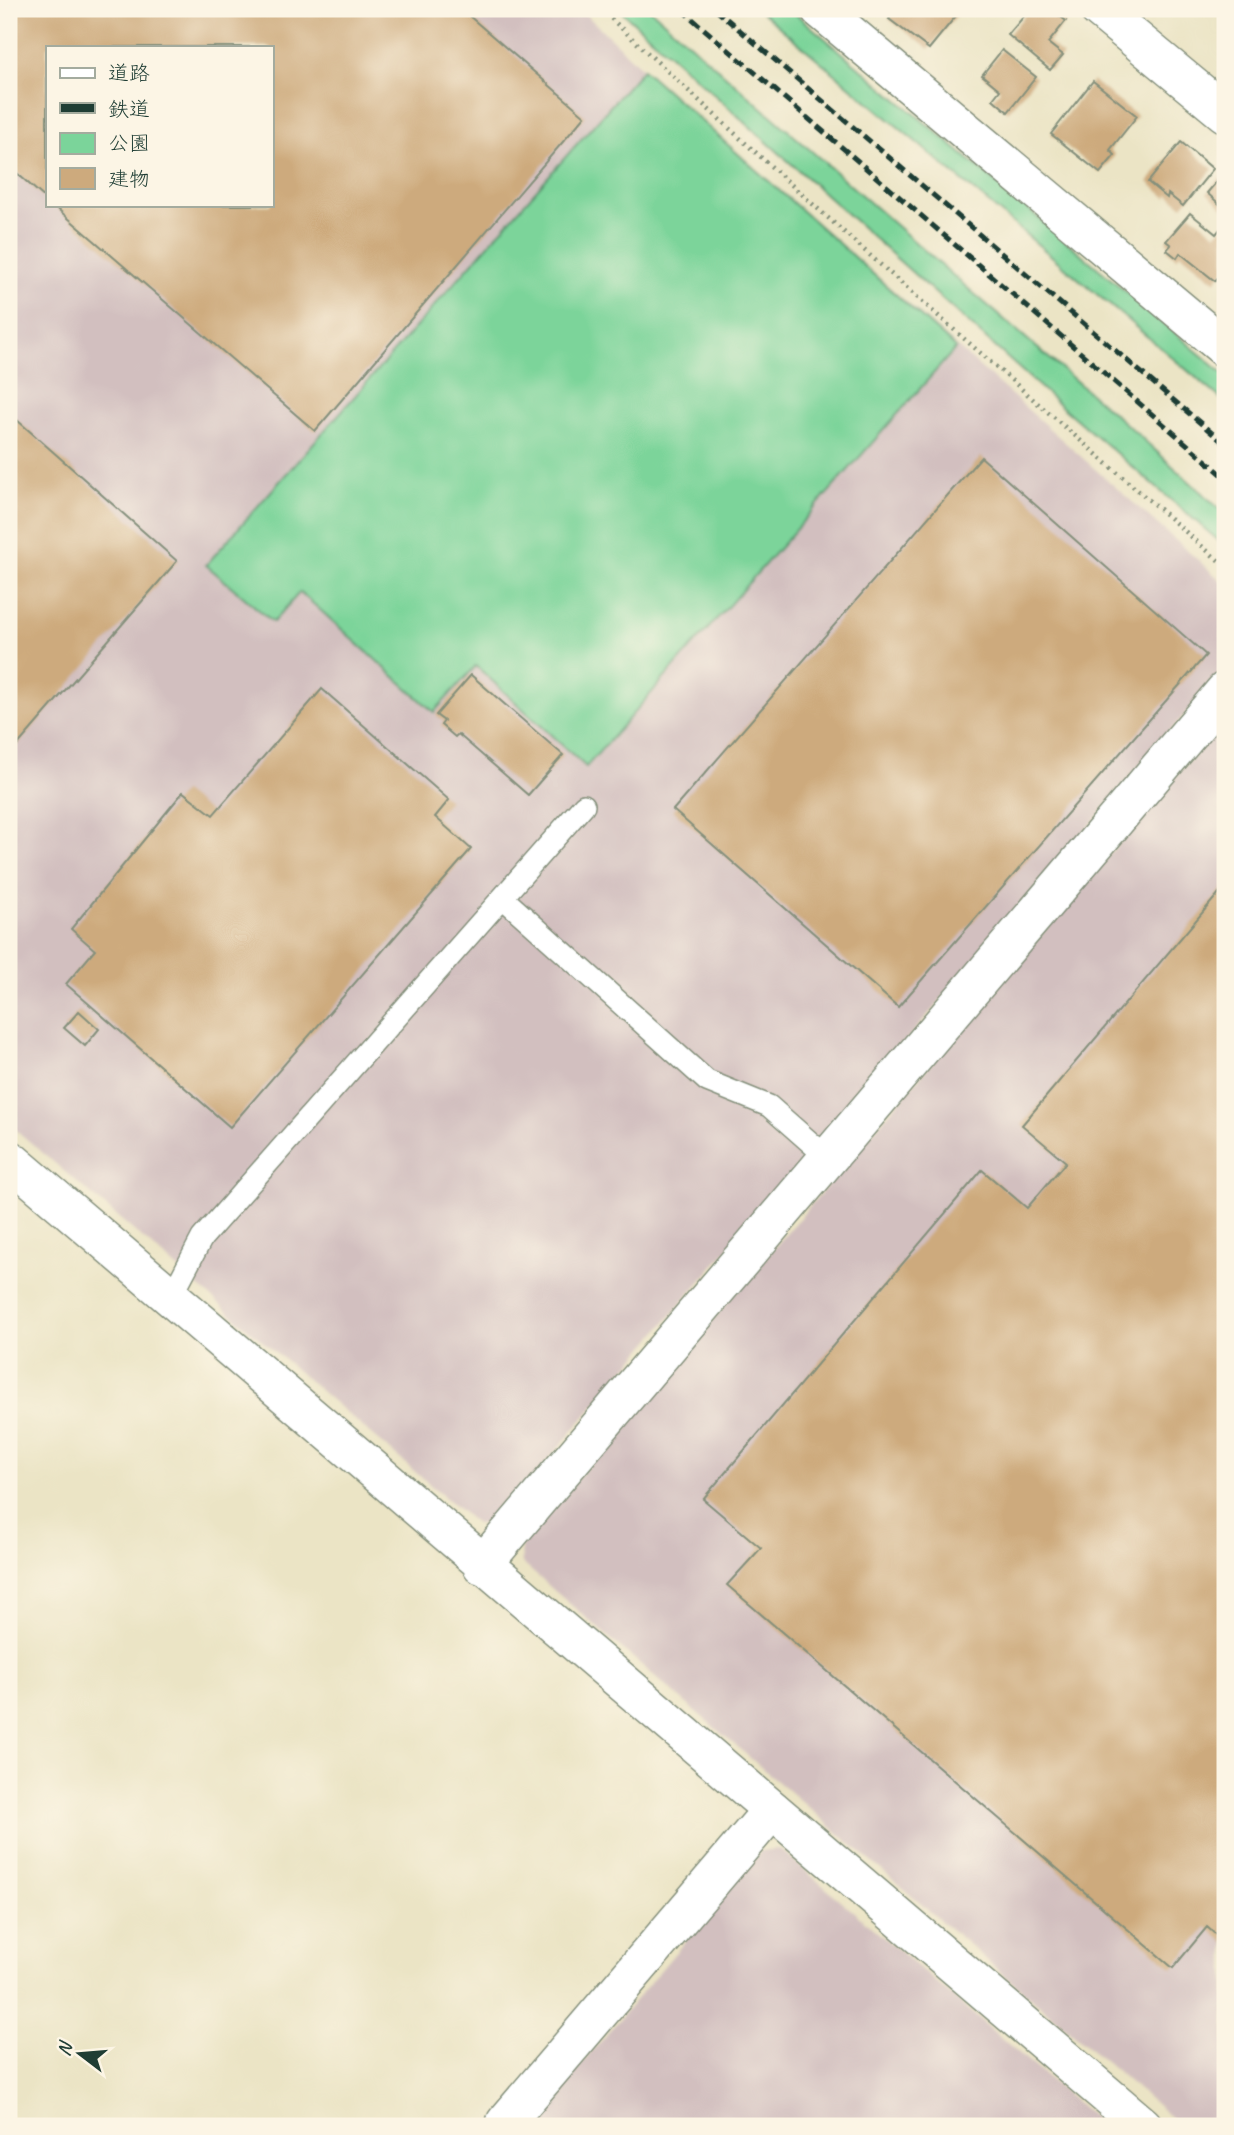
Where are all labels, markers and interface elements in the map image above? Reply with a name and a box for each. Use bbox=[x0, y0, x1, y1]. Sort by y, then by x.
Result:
legend bbox=[46, 46, 273, 206]
text: 道路 bbox=[108, 60, 150, 86]
text: 鉄道 bbox=[108, 96, 150, 122]
text: 公園 bbox=[108, 130, 150, 156]
text: 建物 bbox=[108, 166, 150, 192]
north arrow bbox=[46, 2020, 116, 2090]
text: N bbox=[51, 2038, 79, 2059]

